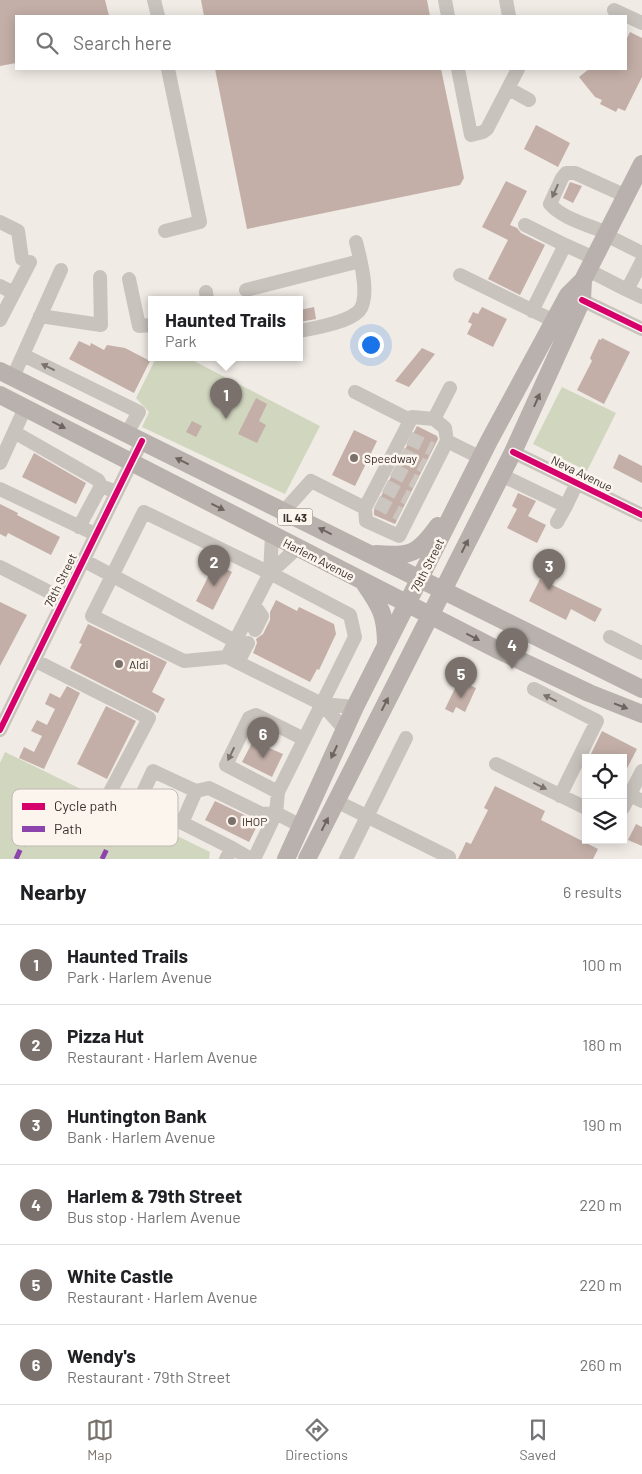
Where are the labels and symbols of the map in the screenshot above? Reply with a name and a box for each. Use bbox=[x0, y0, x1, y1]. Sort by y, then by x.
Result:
one-way arrow bbox=[551, 184, 559, 198]
your location bbox=[358, 332, 384, 358]
one-way arrow bbox=[41, 363, 55, 371]
pin: 1 bbox=[210, 378, 242, 419]
one-way arrow bbox=[533, 393, 541, 407]
one-way arrow bbox=[52, 421, 66, 429]
place label: Speedway bbox=[364, 451, 417, 465]
marker: Speedway bbox=[348, 452, 360, 464]
street label: Neva Avenue bbox=[549, 452, 615, 494]
one-way arrow bbox=[175, 457, 189, 465]
one-way arrow bbox=[210, 503, 225, 511]
road number: IL 43 bbox=[278, 508, 312, 526]
one-way arrow bbox=[317, 527, 332, 536]
street label: Harlem Avenue bbox=[281, 535, 357, 583]
street label: 79th Street bbox=[408, 536, 446, 594]
one-way arrow bbox=[461, 539, 469, 554]
pin: 2 bbox=[198, 545, 230, 586]
pin: 3 bbox=[533, 549, 565, 590]
street label: 78th Street bbox=[41, 551, 79, 609]
pin: 4 bbox=[496, 628, 528, 669]
one-way arrow bbox=[466, 633, 481, 642]
place label: Aldi bbox=[129, 657, 149, 671]
pin: 5 bbox=[445, 657, 477, 698]
marker: Aldi bbox=[113, 658, 125, 670]
one-way arrow bbox=[543, 693, 557, 701]
one-way arrow bbox=[381, 697, 389, 711]
one-way arrow bbox=[613, 703, 628, 710]
pin: 6 bbox=[247, 717, 279, 758]
one-way arrow bbox=[330, 745, 338, 759]
one-way arrow bbox=[227, 747, 235, 761]
one-way arrow bbox=[533, 782, 547, 790]
legend bbox=[12, 789, 178, 846]
text: Cycle path bbox=[54, 797, 117, 814]
place label: IHOP bbox=[242, 814, 267, 828]
marker: IHOP bbox=[226, 815, 238, 827]
one-way arrow bbox=[321, 816, 329, 831]
text: Path bbox=[54, 820, 82, 837]

